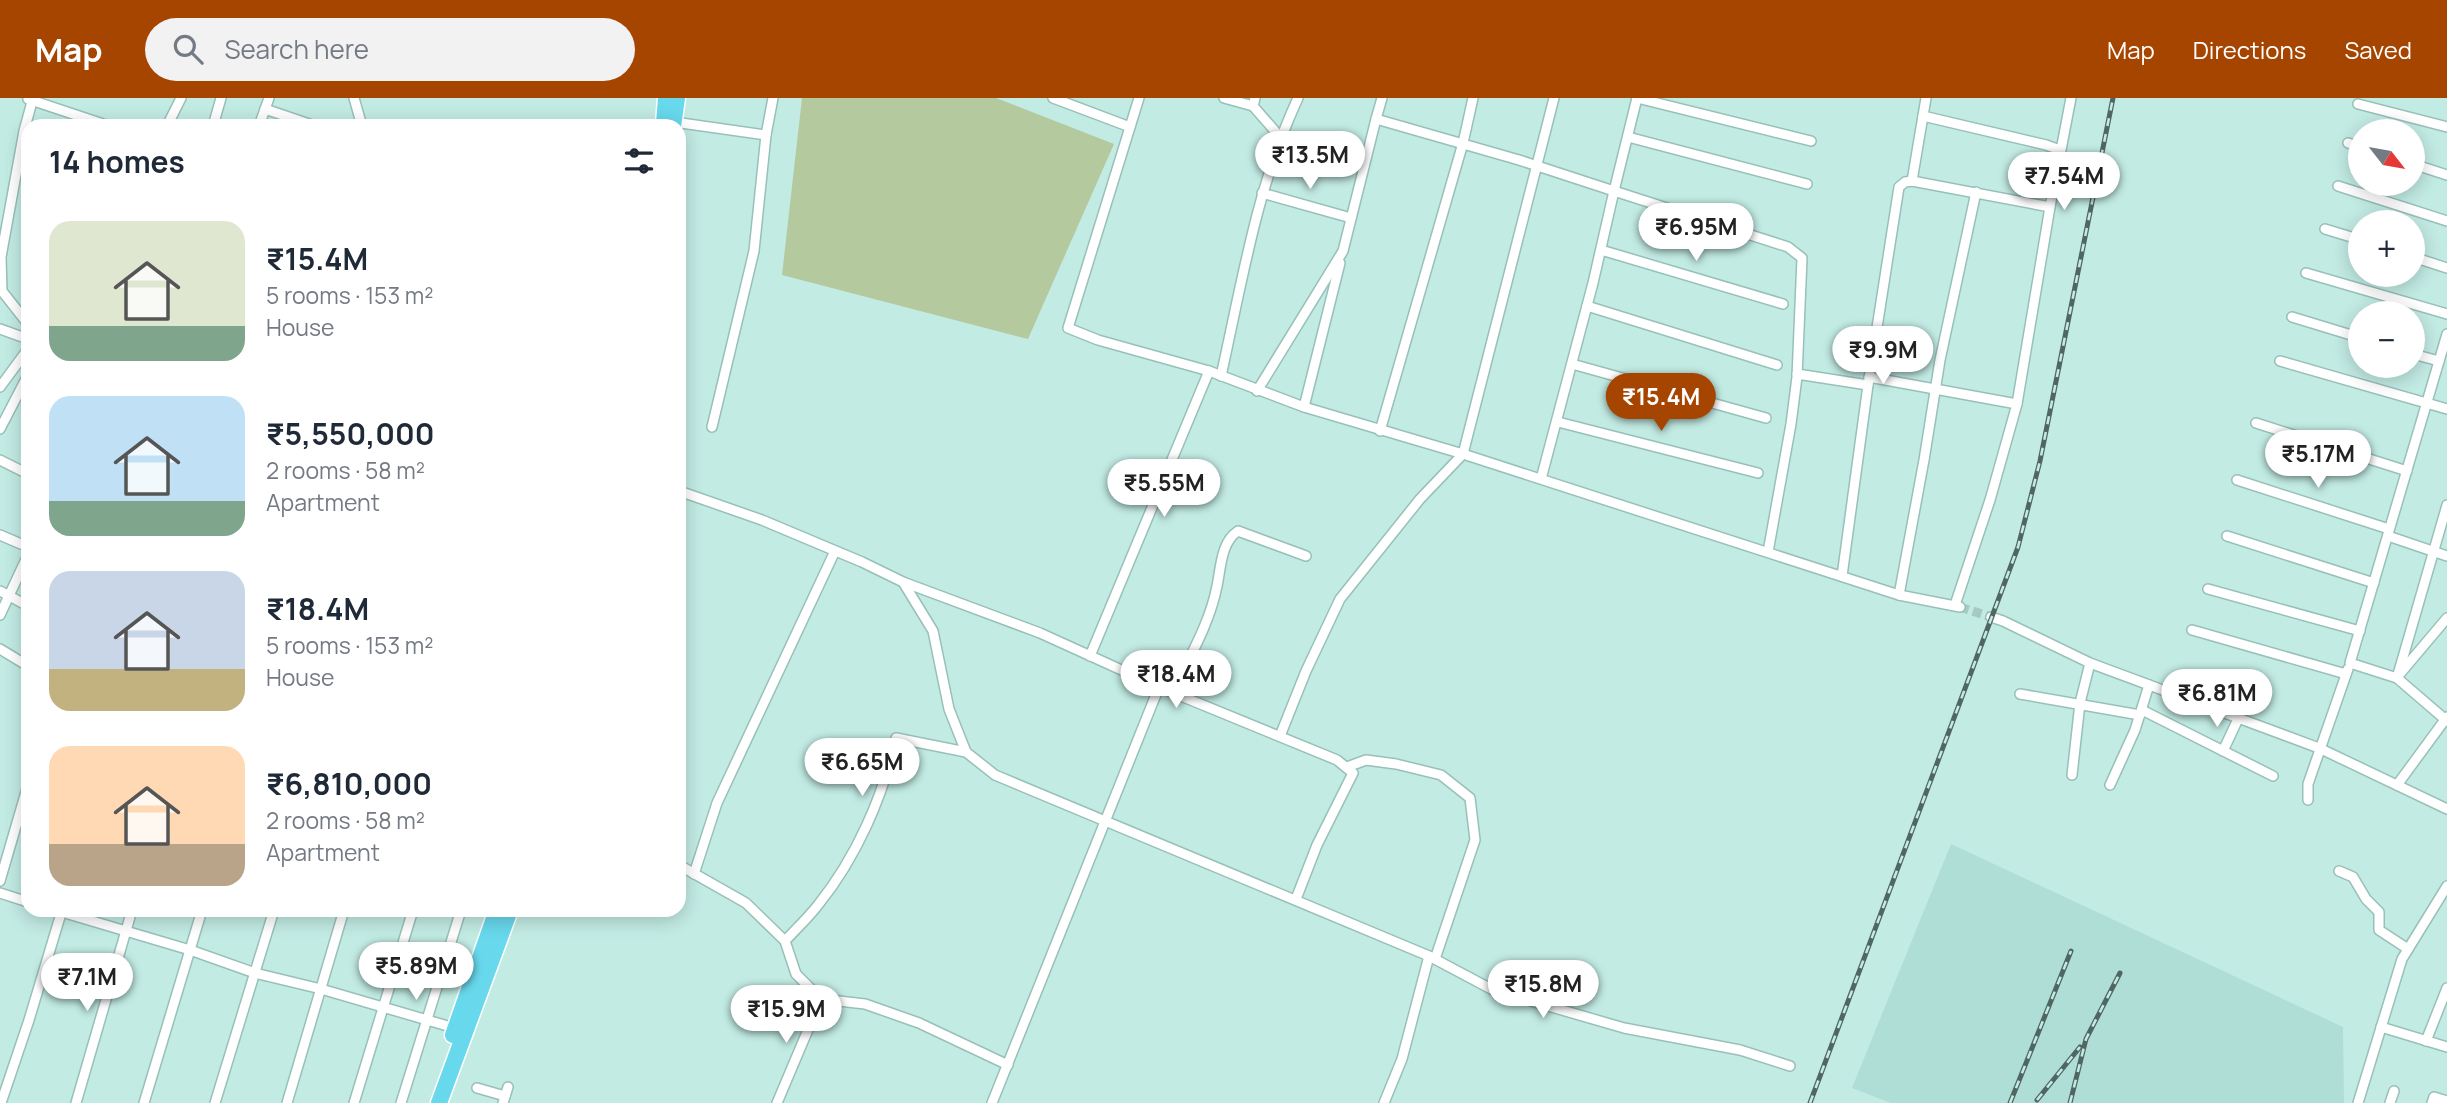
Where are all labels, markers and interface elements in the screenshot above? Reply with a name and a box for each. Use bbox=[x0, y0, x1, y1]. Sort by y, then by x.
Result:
search box bbox=[145, 18, 635, 81]
text: Map bbox=[35, 27, 103, 72]
icon: search bbox=[169, 30, 207, 68]
text: Search here bbox=[225, 31, 369, 67]
text: Map bbox=[2107, 33, 2155, 66]
text: Directions bbox=[2193, 33, 2306, 66]
text: Saved bbox=[2344, 33, 2412, 66]
north arrow bbox=[2348, 119, 2426, 196]
map controls bbox=[2348, 119, 2425, 378]
pin: ₹13.5M bbox=[1253, 132, 1367, 191]
text: ₹13.5M bbox=[1271, 138, 1349, 170]
text: 14 homes bbox=[49, 141, 185, 182]
icon: filters bbox=[620, 142, 658, 180]
pin: ₹7.54M bbox=[2007, 152, 2121, 212]
text: ₹7.54M bbox=[2024, 159, 2104, 191]
pin: ₹6.95M bbox=[1639, 204, 1753, 263]
text: ₹6.95M bbox=[1655, 210, 1737, 242]
button: + bbox=[2348, 210, 2425, 287]
text: ₹15.4M bbox=[266, 238, 368, 279]
icon: home bbox=[105, 249, 189, 333]
text: 5 rooms · 153 m² bbox=[266, 279, 433, 311]
button: − bbox=[2348, 301, 2425, 378]
text: House bbox=[266, 311, 335, 343]
pin: ₹9.9M bbox=[1834, 327, 1932, 386]
text: ₹9.9M bbox=[1848, 333, 1918, 365]
pin: ₹15.4M bbox=[1604, 374, 1718, 433]
text: ₹15.4M bbox=[1622, 380, 1700, 412]
text: ₹5,550,000 bbox=[266, 413, 434, 454]
icon: home bbox=[105, 424, 189, 508]
pin: ₹5.17M bbox=[2261, 430, 2375, 490]
text: ₹5.17M bbox=[2281, 437, 2355, 469]
text: 2 rooms · 58 m² bbox=[266, 454, 425, 486]
pin: ₹5.55M bbox=[1107, 460, 1221, 519]
text: ₹5.55M bbox=[1123, 466, 1205, 498]
text: Apartment bbox=[266, 486, 380, 518]
text: ₹18.4M bbox=[266, 588, 369, 629]
icon: home bbox=[105, 599, 189, 683]
text: 5 rooms · 153 m² bbox=[266, 629, 433, 661]
pin: ₹18.4M bbox=[1119, 650, 1233, 710]
text: ₹18.4M bbox=[1136, 657, 1216, 689]
text: House bbox=[266, 661, 335, 693]
pin: ₹6.81M bbox=[2160, 670, 2274, 729]
text: ₹6.81M bbox=[2177, 676, 2257, 708]
pin: ₹6.65M bbox=[805, 738, 919, 798]
text: ₹6.65M bbox=[821, 745, 903, 777]
text: ₹6,810,000 bbox=[266, 763, 432, 804]
icon: home bbox=[105, 774, 189, 858]
text: 2 rooms · 58 m² bbox=[266, 804, 425, 836]
text: Apartment bbox=[266, 836, 380, 868]
pin: ₹5.89M bbox=[359, 942, 473, 1002]
text: ₹5.89M bbox=[375, 949, 457, 981]
pin: ₹7.1M bbox=[38, 954, 136, 1013]
text: ₹7.1M bbox=[57, 960, 117, 992]
pin: ₹15.8M bbox=[1486, 960, 1600, 1020]
text: ₹15.8M bbox=[1504, 967, 1582, 999]
pin: ₹15.9M bbox=[729, 986, 843, 1045]
text: ₹15.9M bbox=[747, 992, 825, 1024]

